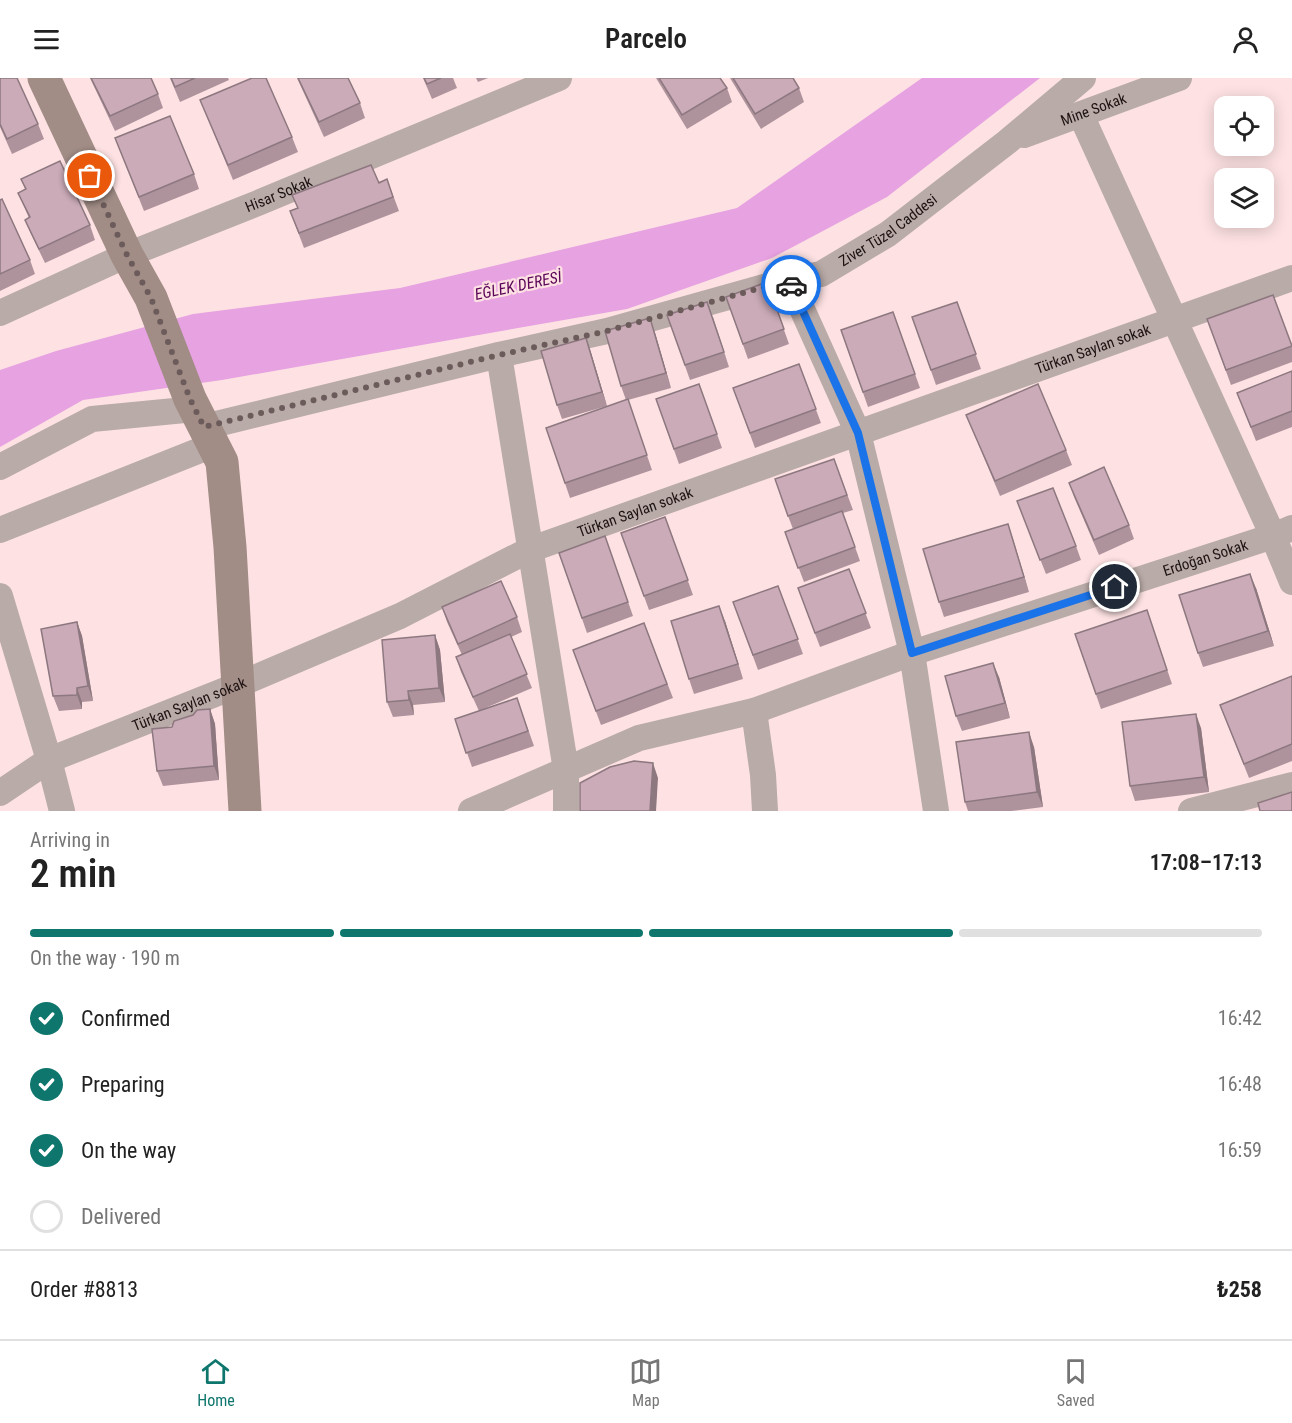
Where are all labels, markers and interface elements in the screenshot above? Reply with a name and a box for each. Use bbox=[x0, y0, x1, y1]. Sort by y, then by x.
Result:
icon: menu bbox=[30, 23, 63, 56]
text: Parcelo bbox=[605, 23, 687, 55]
icon: person bbox=[1229, 23, 1262, 56]
street label: Mine Sokak bbox=[1058, 89, 1129, 130]
map controls bbox=[1214, 96, 1274, 228]
button: locate bbox=[1214, 96, 1274, 156]
pin bbox=[64, 150, 115, 201]
icon: bag bbox=[73, 159, 106, 192]
button: layers bbox=[1214, 168, 1274, 228]
street label: Hisar Sokak bbox=[243, 172, 315, 216]
street label: Ziver Tüzel Caddesi bbox=[836, 190, 941, 270]
courier bbox=[761, 255, 821, 315]
water label: EĞLEK DERESİ bbox=[473, 267, 564, 304]
icon: car bbox=[775, 269, 808, 302]
street label: Türkan Saylan sokak bbox=[1033, 320, 1153, 378]
street label: Türkan Saylan sokak bbox=[575, 483, 695, 541]
street label: Erdoğan Sokak bbox=[1161, 536, 1250, 580]
pin bbox=[1089, 561, 1140, 612]
icon: home bbox=[1098, 570, 1131, 603]
street label: Türkan Saylan sokak bbox=[130, 673, 249, 735]
text: Arriving in bbox=[30, 828, 110, 852]
text: 17:08–17:13 bbox=[1150, 850, 1262, 875]
text: 2 min bbox=[30, 851, 116, 897]
text: On the way · 190 m bbox=[30, 946, 180, 970]
icon: check bbox=[30, 1002, 63, 1035]
text: Confirmed bbox=[81, 1006, 170, 1031]
text: 16:42 bbox=[1218, 1006, 1262, 1030]
icon: check bbox=[30, 1068, 63, 1101]
text: Preparing bbox=[81, 1072, 165, 1097]
text: 16:48 bbox=[1218, 1072, 1262, 1096]
icon: check bbox=[30, 1134, 63, 1167]
text: On the way bbox=[81, 1138, 176, 1163]
text: 16:59 bbox=[1218, 1138, 1262, 1162]
text: Delivered bbox=[81, 1204, 161, 1229]
text: Order #8813 bbox=[30, 1277, 138, 1302]
text: ₺258 bbox=[1217, 1277, 1262, 1302]
tab: Home bbox=[197, 1355, 235, 1410]
tab: Map bbox=[629, 1355, 662, 1410]
tab: Saved bbox=[1057, 1355, 1095, 1410]

